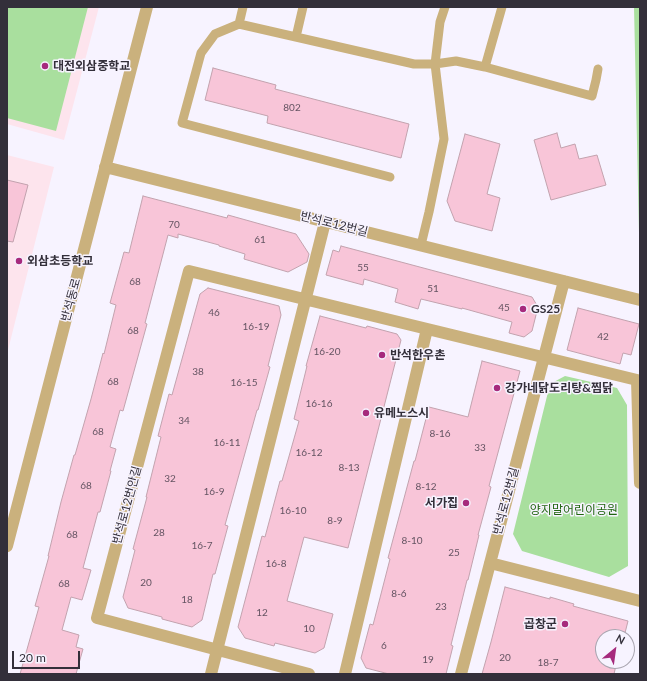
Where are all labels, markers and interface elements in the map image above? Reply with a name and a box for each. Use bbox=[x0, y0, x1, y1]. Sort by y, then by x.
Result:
place label: 대전외삼중학교 bbox=[53, 59, 130, 73]
marker: 대전외삼중학교 bbox=[40, 61, 50, 71]
house number: 802 bbox=[283, 102, 301, 114]
street label: 반석로12번길 bbox=[299, 209, 369, 239]
house number: 70 bbox=[168, 219, 180, 231]
house number: 61 bbox=[254, 234, 266, 246]
place label: 외삼초등학교 bbox=[27, 254, 93, 268]
marker: 외삼초등학교 bbox=[14, 256, 24, 266]
house number: 55 bbox=[357, 262, 369, 274]
house number: 68 bbox=[129, 276, 141, 288]
street label: 반석동로 bbox=[58, 277, 84, 323]
house number: 51 bbox=[427, 283, 439, 295]
house number: 45 bbox=[498, 302, 510, 314]
place label: GS25 bbox=[531, 302, 560, 316]
marker: GS25 bbox=[518, 304, 528, 314]
house number: 46 bbox=[208, 307, 220, 319]
house number: 16-19 bbox=[243, 321, 269, 333]
house number: 68 bbox=[127, 325, 139, 337]
house number: 42 bbox=[597, 331, 609, 343]
house number: 16-20 bbox=[314, 346, 340, 358]
place label: 반석한우촌 bbox=[390, 348, 445, 362]
marker: 반석한우촌 bbox=[377, 350, 387, 360]
house number: 38 bbox=[192, 366, 204, 378]
house number: 68 bbox=[107, 376, 119, 388]
house number: 16-15 bbox=[231, 377, 257, 389]
place label: 강가네닭도리탕&찜닭 bbox=[505, 381, 613, 395]
marker: 강가네닭도리탕&찜닭 bbox=[492, 383, 502, 393]
house number: 16-16 bbox=[306, 398, 332, 410]
place label: 유메노스시 bbox=[374, 406, 429, 420]
marker: 유메노스시 bbox=[361, 408, 371, 418]
house number: 34 bbox=[178, 415, 190, 427]
house number: 68 bbox=[92, 426, 104, 438]
house number: 8-16 bbox=[429, 428, 451, 440]
house number: 16-11 bbox=[214, 437, 240, 449]
house number: 33 bbox=[474, 442, 486, 454]
house number: 16-12 bbox=[296, 447, 322, 459]
house number: 8-13 bbox=[338, 462, 360, 474]
street label: 반석로12번안길 bbox=[110, 464, 144, 546]
street label: 반석로12번길 bbox=[490, 466, 522, 536]
house number: 32 bbox=[164, 473, 176, 485]
house number: 68 bbox=[80, 480, 92, 492]
house number: 8-12 bbox=[415, 481, 437, 493]
house number: 16-9 bbox=[203, 486, 225, 498]
place label: 서가집 bbox=[425, 496, 458, 510]
marker: 서가집 bbox=[461, 498, 471, 508]
park label: 양지말어린이공원 bbox=[530, 503, 618, 517]
house number: 16-10 bbox=[280, 505, 306, 517]
house number: 8-9 bbox=[327, 515, 343, 527]
house number: 28 bbox=[153, 527, 165, 539]
house number: 68 bbox=[66, 529, 78, 541]
house number: 8-10 bbox=[401, 535, 423, 547]
house number: 16-7 bbox=[191, 540, 213, 552]
house number: 25 bbox=[448, 547, 460, 559]
house number: 16-8 bbox=[265, 558, 287, 570]
house number: 20 bbox=[140, 577, 152, 589]
house number: 68 bbox=[58, 578, 70, 590]
house number: 8-6 bbox=[391, 588, 407, 600]
house number: 18 bbox=[181, 594, 193, 606]
house number: 23 bbox=[435, 601, 447, 613]
house number: 12 bbox=[256, 607, 268, 619]
place label: 곱창군 bbox=[524, 617, 557, 631]
marker: 곱창군 bbox=[560, 619, 570, 629]
house number: 10 bbox=[303, 623, 315, 635]
north arrow bbox=[595, 629, 635, 669]
text: N bbox=[614, 631, 627, 647]
house number: 6 bbox=[381, 640, 387, 652]
scale bar bbox=[14, 643, 82, 669]
text: 20 m bbox=[19, 650, 46, 665]
house number: 20 bbox=[499, 652, 511, 664]
house number: 19 bbox=[422, 654, 434, 666]
house number: 18-7 bbox=[537, 657, 559, 669]

